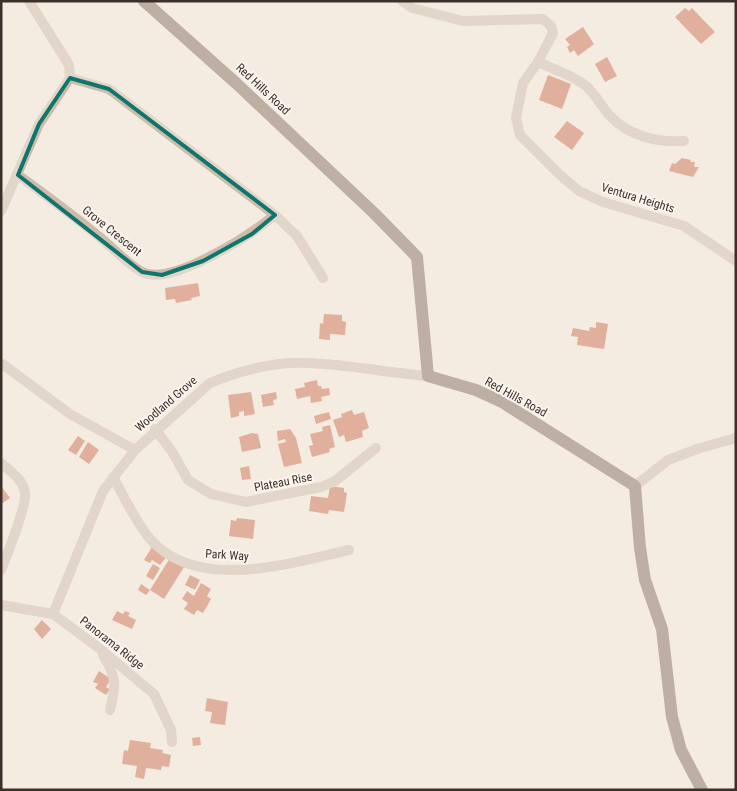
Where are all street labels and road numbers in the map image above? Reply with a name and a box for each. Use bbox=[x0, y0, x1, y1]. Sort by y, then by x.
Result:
street label: Red Hills Road bbox=[233, 60, 293, 118]
street label: Ventura Heights bbox=[600, 180, 676, 216]
street label: Grove Crescent bbox=[80, 203, 145, 259]
street label: Woodland Grove bbox=[132, 373, 200, 435]
street label: Red Hills Road bbox=[483, 374, 549, 420]
street label: Plateau Rise bbox=[253, 469, 314, 494]
street label: Park Way bbox=[205, 546, 249, 564]
street label: Panorama Ridge bbox=[77, 614, 147, 673]

